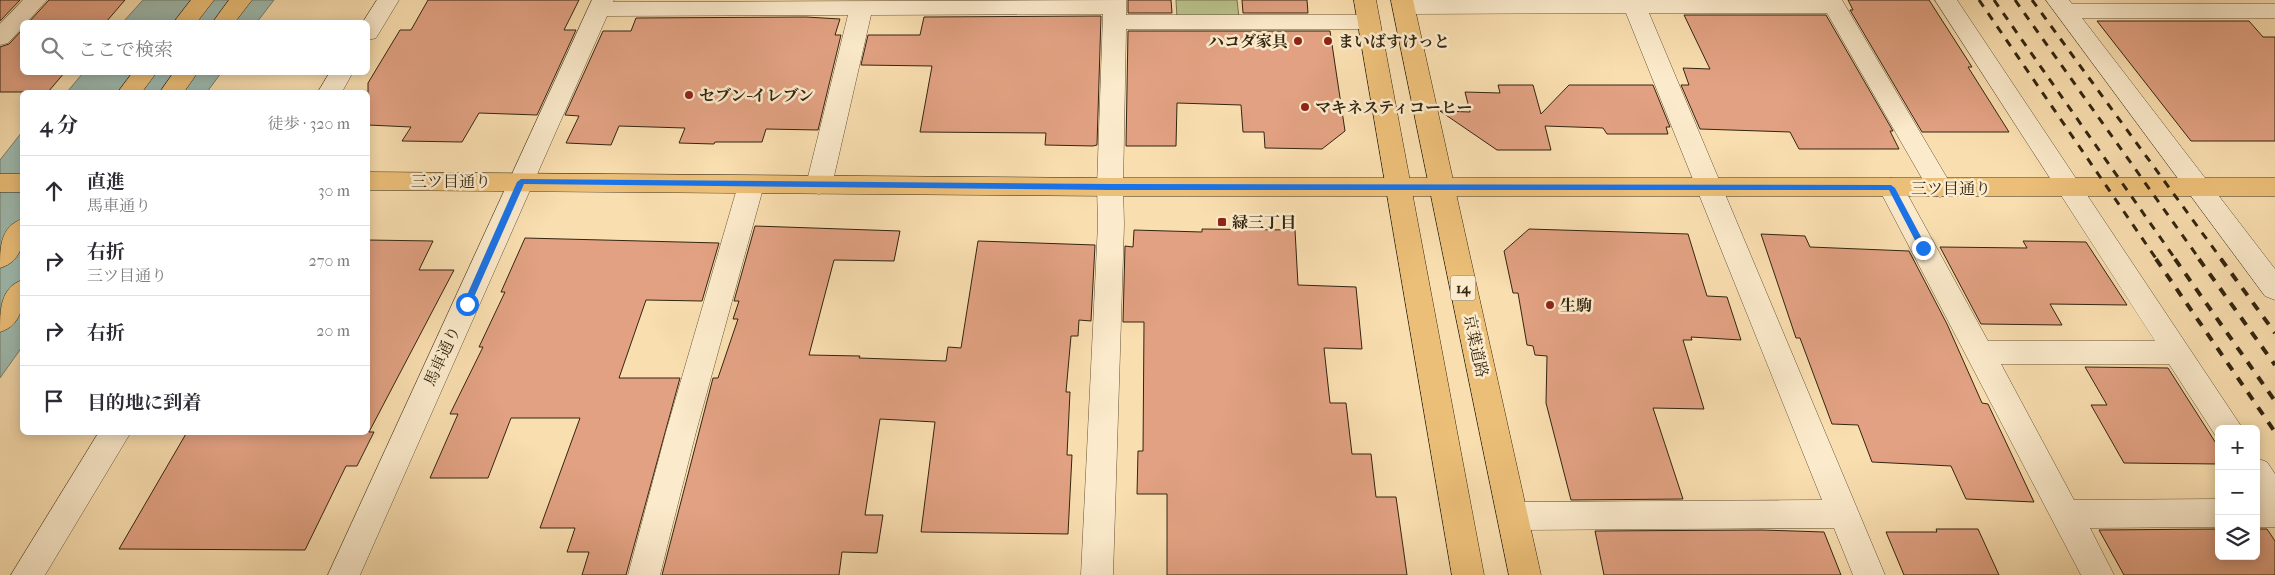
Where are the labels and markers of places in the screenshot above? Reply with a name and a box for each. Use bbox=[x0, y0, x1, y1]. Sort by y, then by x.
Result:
place label: ハコダ家具 bbox=[1208, 32, 1288, 51]
place label: まいばすけっと bbox=[1338, 32, 1450, 51]
marker: ハコダ家具 bbox=[1292, 35, 1304, 47]
marker: まいばすけっと bbox=[1322, 35, 1334, 47]
place label: セブン-イレブン bbox=[699, 86, 814, 105]
marker: セブン-イレブン bbox=[683, 89, 695, 101]
place label: マキネスティコーヒー bbox=[1315, 98, 1472, 117]
marker: マキネスティコーヒー bbox=[1299, 101, 1311, 113]
place label: 緑三丁目 bbox=[1232, 213, 1296, 232]
marker: 緑三丁目 bbox=[1216, 216, 1228, 228]
place label: 生駒 bbox=[1560, 296, 1592, 315]
marker: 生駒 bbox=[1544, 299, 1556, 311]

